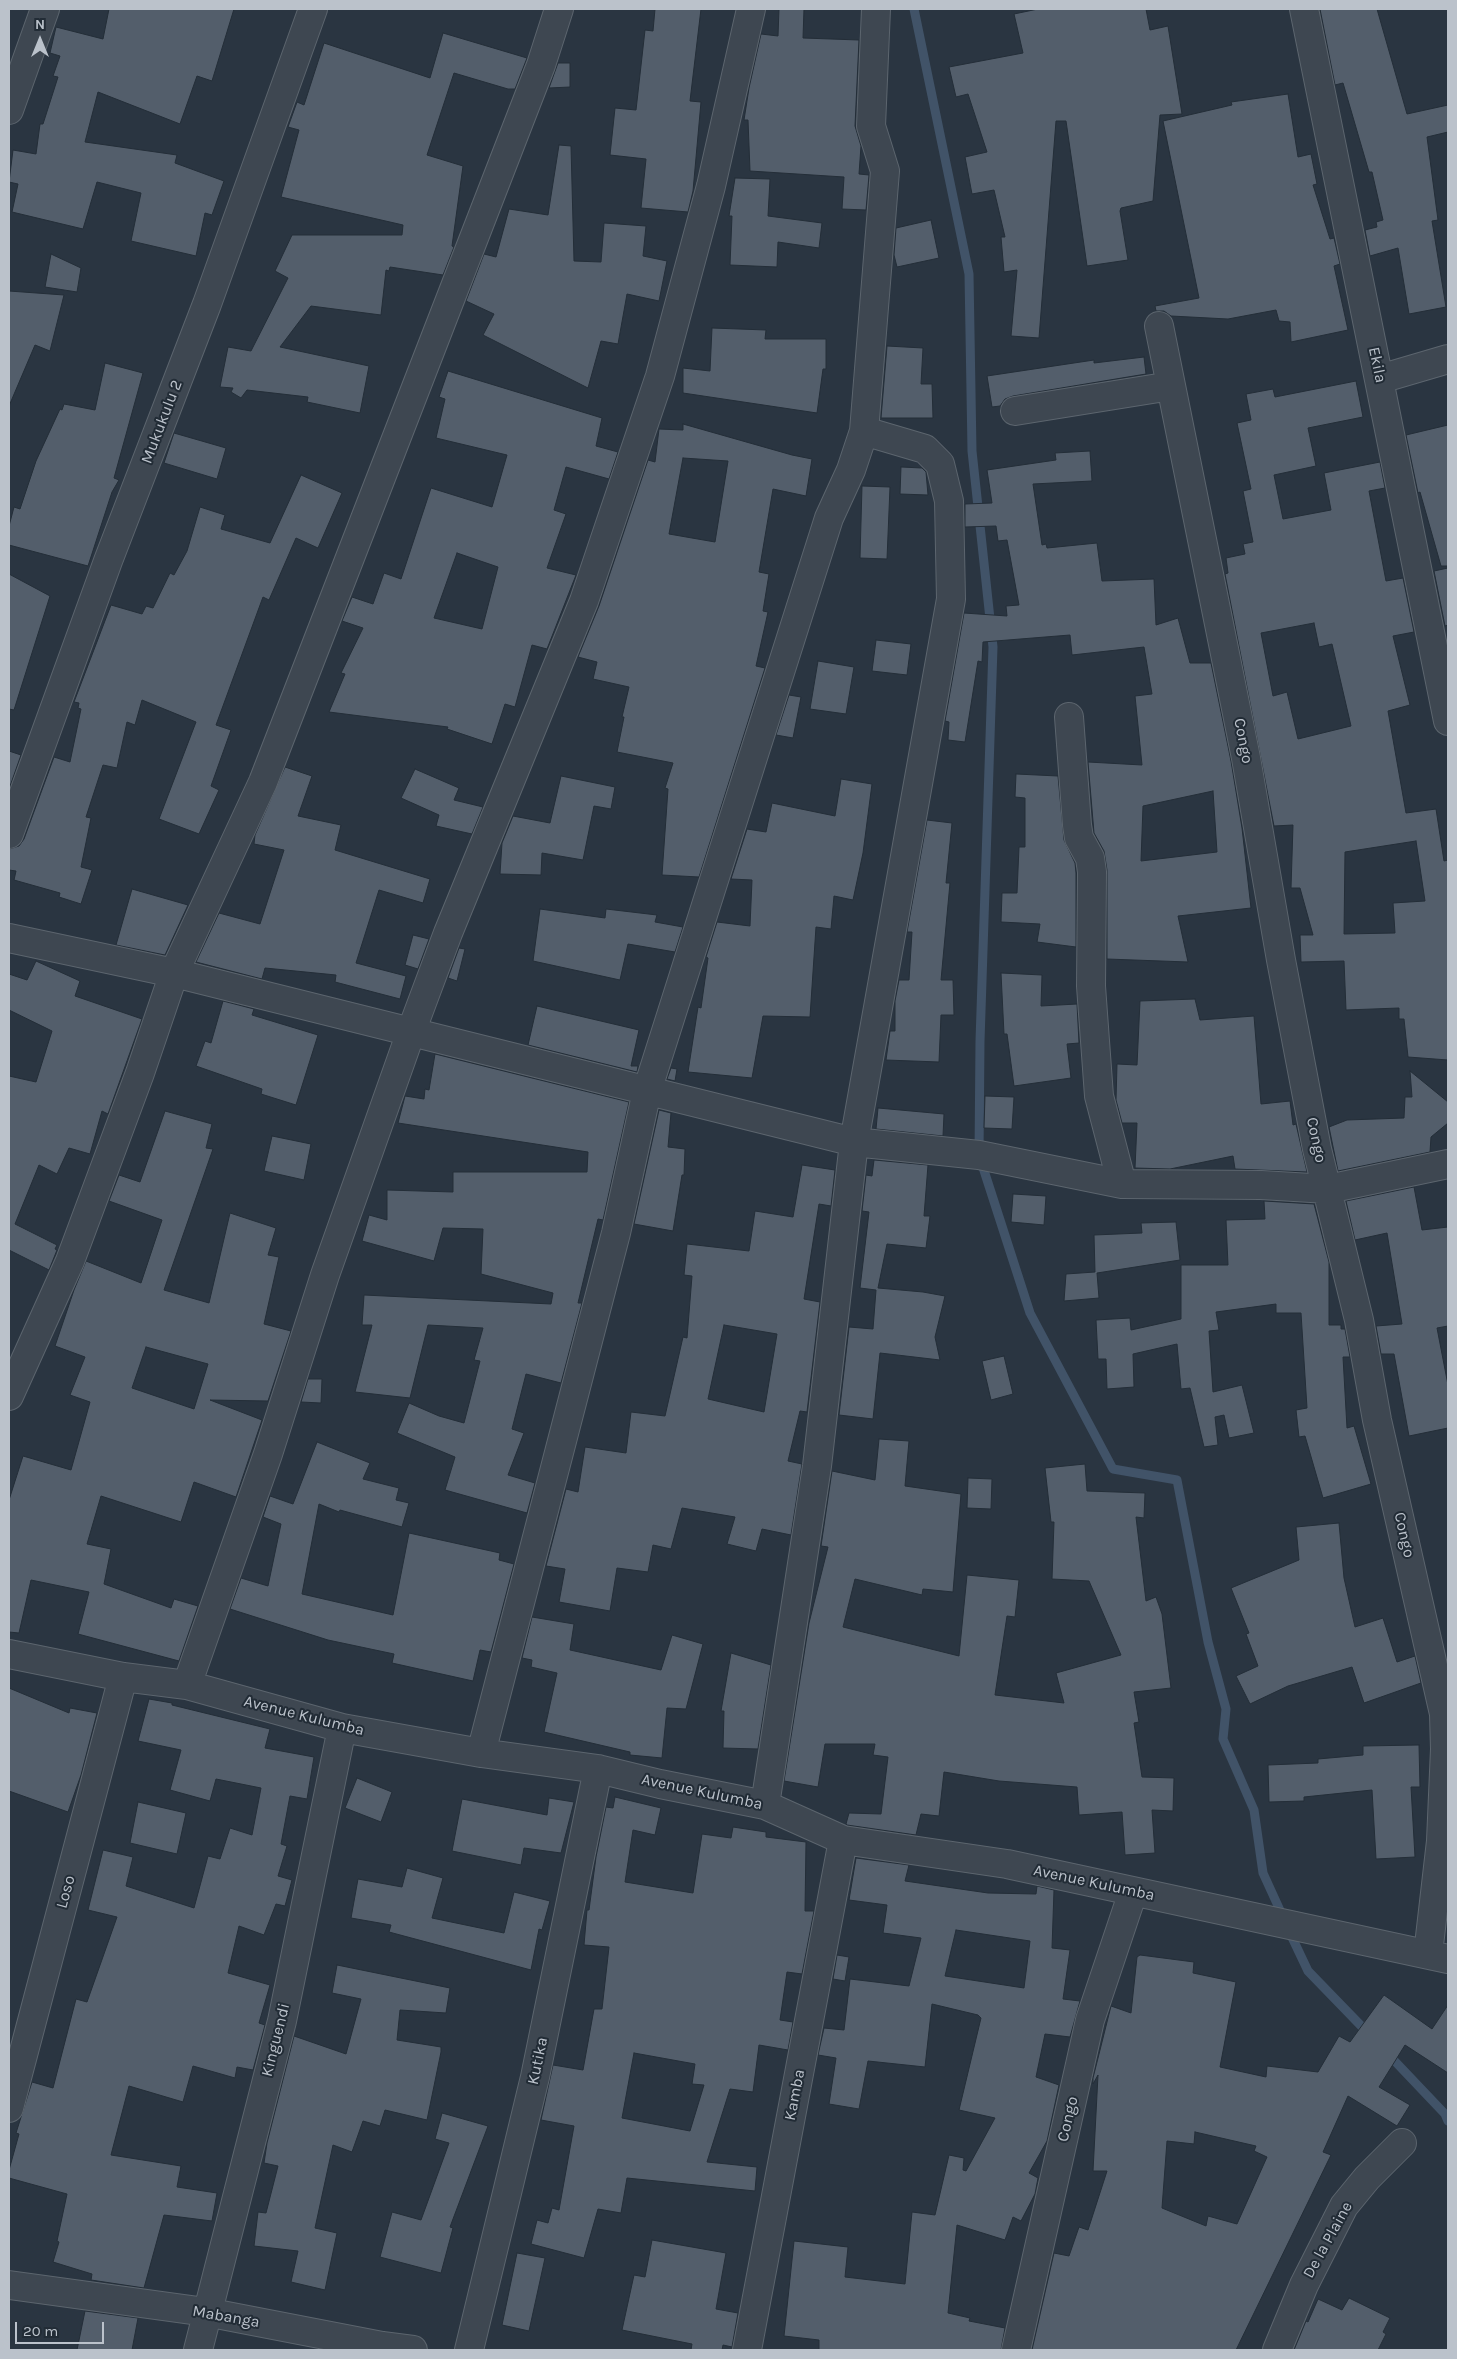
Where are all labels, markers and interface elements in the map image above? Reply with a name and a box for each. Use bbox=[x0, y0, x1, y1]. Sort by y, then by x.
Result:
north arrow bbox=[15, 15, 65, 65]
text: N bbox=[35, 16, 45, 33]
street label: Ekila bbox=[1364, 345, 1390, 385]
street label: Mukukulu 2 bbox=[137, 378, 187, 466]
street label: Congo bbox=[1229, 717, 1257, 765]
street label: Congo bbox=[1302, 1116, 1330, 1164]
street label: Congo bbox=[1389, 1510, 1419, 1560]
street label: Avenue Kulumba bbox=[242, 1692, 366, 1740]
street label: Avenue Kulumba bbox=[640, 1770, 764, 1814]
street label: Avenue Kulumba bbox=[1032, 1861, 1156, 1905]
street label: Loso bbox=[52, 1873, 80, 1911]
street label: Kinguendi bbox=[258, 2001, 294, 2079]
street label: Kutika bbox=[524, 2036, 552, 2086]
street label: Kamba bbox=[781, 2068, 809, 2122]
street label: Congo bbox=[1053, 2094, 1083, 2144]
street label: De la Plaine bbox=[1299, 2198, 1357, 2282]
street label: Mabanga bbox=[191, 2302, 261, 2332]
scale bar bbox=[18, 2312, 106, 2344]
text: 20 m bbox=[23, 2322, 58, 2340]

